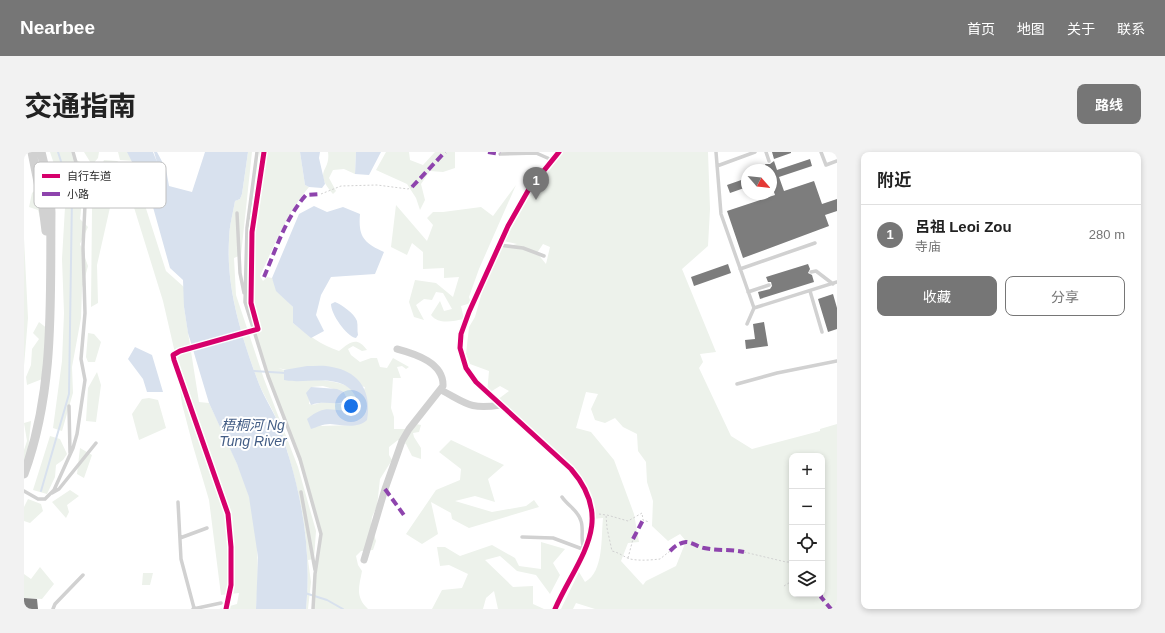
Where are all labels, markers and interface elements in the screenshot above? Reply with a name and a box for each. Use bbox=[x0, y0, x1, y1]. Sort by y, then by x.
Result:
text: Nearbee bbox=[20, 17, 95, 38]
text: 首页 bbox=[967, 21, 995, 37]
text: 地图 bbox=[1017, 21, 1045, 37]
text: 关于 bbox=[1067, 21, 1095, 37]
text: 联系 bbox=[1117, 21, 1145, 37]
button: 路线 bbox=[1077, 84, 1141, 124]
text: 交通指南 bbox=[24, 91, 136, 122]
legend bbox=[34, 162, 166, 208]
north arrow bbox=[741, 164, 777, 200]
pin: 1 bbox=[523, 167, 549, 200]
text: 自行车道 bbox=[67, 170, 111, 182]
text: 附近 bbox=[877, 171, 911, 190]
text: 小路 bbox=[67, 188, 89, 200]
text: 呂祖 Leoi Zou bbox=[915, 218, 1012, 235]
text: 1 bbox=[886, 227, 894, 242]
text: 280 m bbox=[1089, 227, 1125, 242]
text: 寺庙 bbox=[915, 239, 941, 254]
button: 收藏 bbox=[877, 276, 997, 316]
button: 分享 bbox=[1005, 276, 1125, 316]
your location bbox=[341, 396, 361, 416]
water label: 梧桐河 Ng Tung River bbox=[219, 417, 288, 449]
map controls bbox=[789, 453, 825, 597]
button: + bbox=[789, 453, 825, 489]
button: − bbox=[789, 489, 825, 525]
button: locate bbox=[789, 525, 825, 561]
button: layers bbox=[789, 561, 825, 597]

